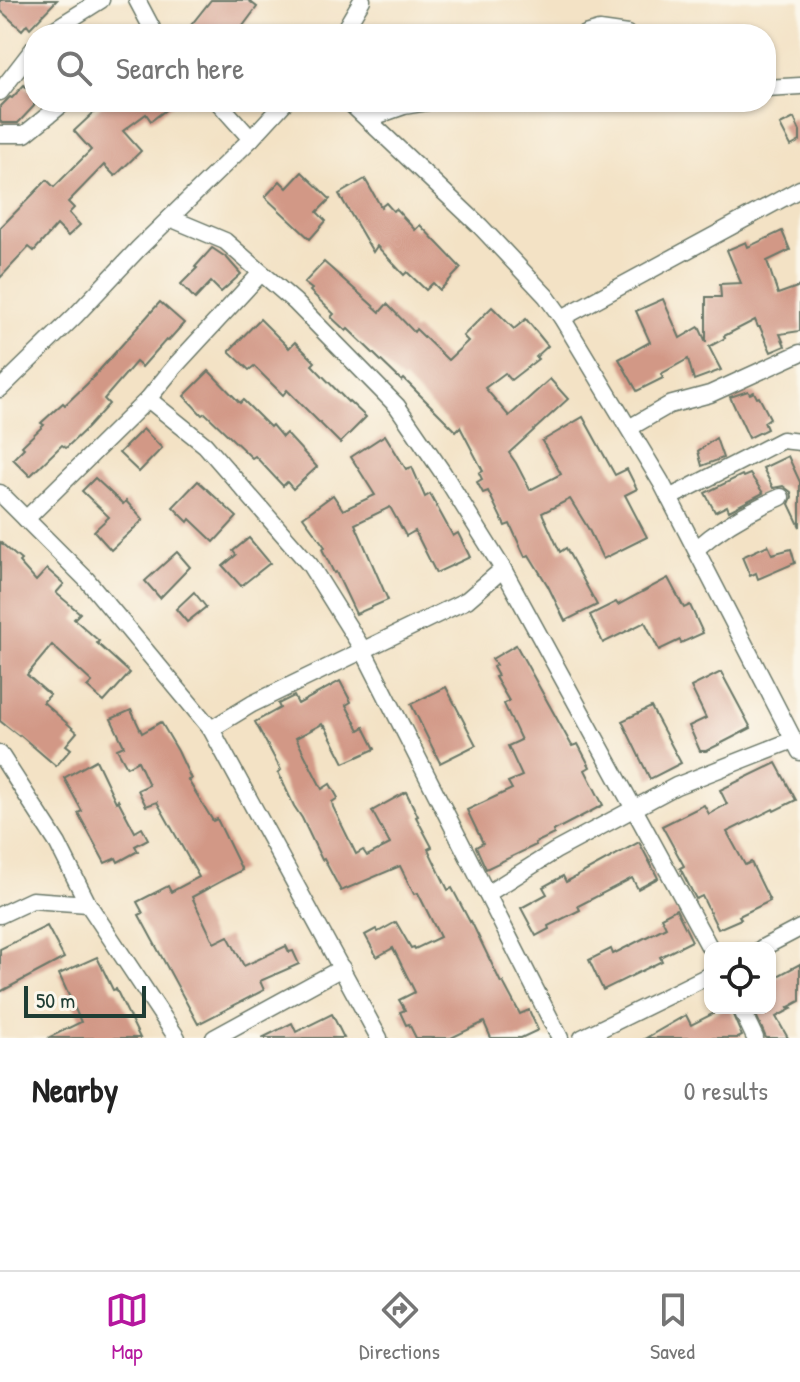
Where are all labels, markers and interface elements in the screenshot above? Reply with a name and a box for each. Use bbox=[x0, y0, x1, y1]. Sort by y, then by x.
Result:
search box bbox=[24, 24, 776, 112]
icon: search bbox=[52, 46, 96, 90]
text: Search here bbox=[116, 48, 244, 88]
map controls bbox=[704, 942, 776, 1014]
button: locate bbox=[704, 942, 776, 1014]
scale bar bbox=[24, 982, 146, 1018]
text: 50 m bbox=[36, 985, 75, 1015]
text: Nearby bbox=[32, 1067, 118, 1113]
text: 0 results bbox=[684, 1073, 768, 1108]
tab: Map bbox=[105, 1288, 149, 1366]
tab: Directions bbox=[359, 1288, 440, 1366]
tab: Saved bbox=[650, 1288, 695, 1366]

